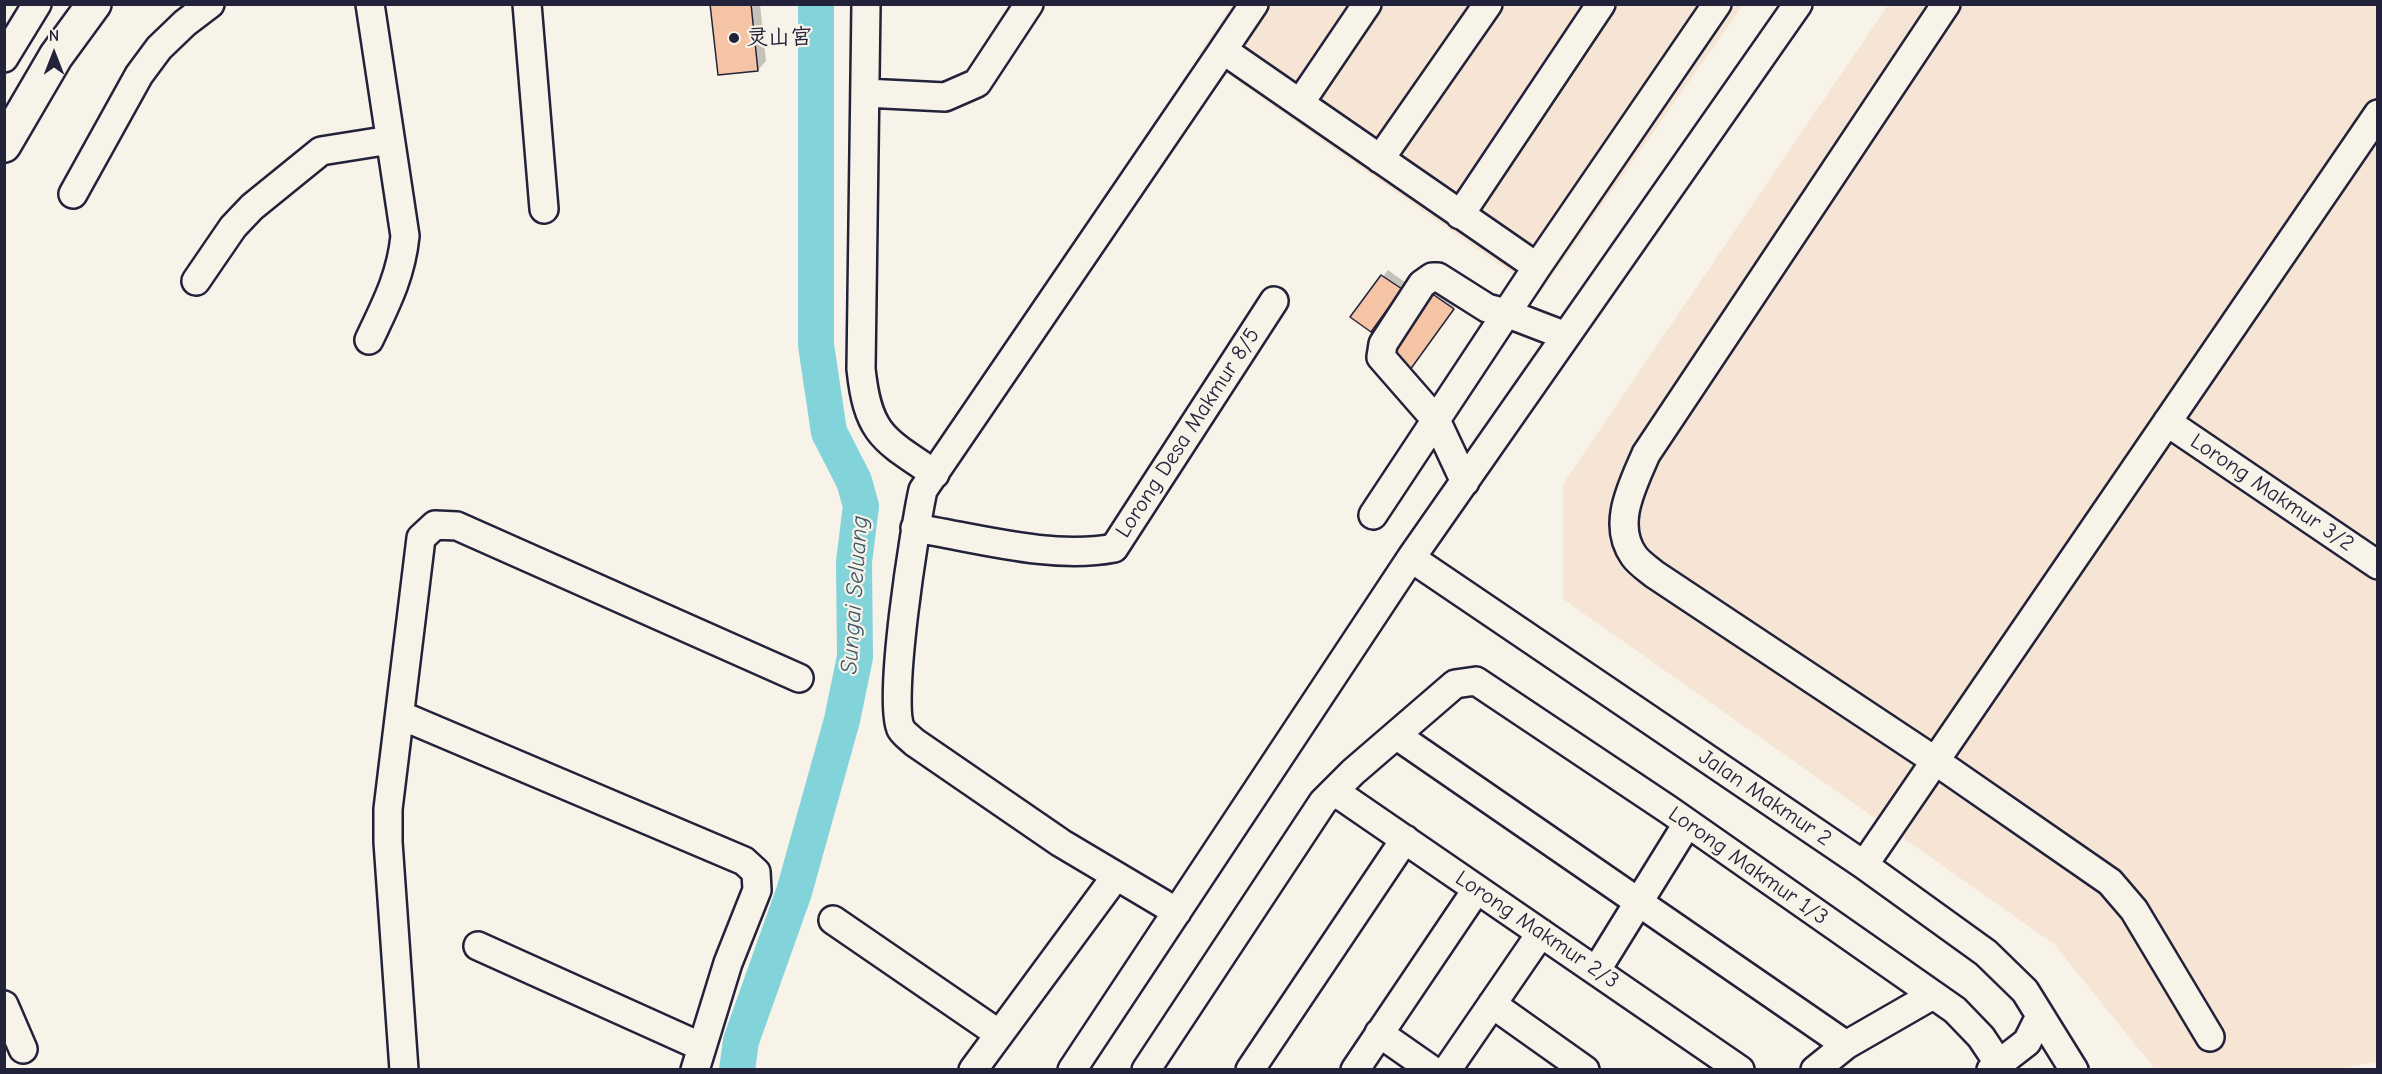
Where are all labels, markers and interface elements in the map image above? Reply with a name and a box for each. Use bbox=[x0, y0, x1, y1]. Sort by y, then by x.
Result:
north arrow bbox=[24, 24, 84, 84]
place label: 灵山宫 bbox=[746, 25, 812, 51]
text: N bbox=[49, 27, 59, 45]
marker: 灵山宫 bbox=[727, 31, 741, 45]
street label: Lorong Desa Makmur 8/5 bbox=[1110, 323, 1266, 543]
street label: Lorong Makmur 3/2 bbox=[2185, 428, 2359, 558]
water label: Sungai Seluang bbox=[835, 515, 875, 675]
street label: Jalan Makmur 2 bbox=[1694, 744, 1836, 852]
street label: Lorong Makmur 1/3 bbox=[1663, 801, 1833, 931]
street label: Lorong Makmur 2/3 bbox=[1450, 865, 1624, 995]

